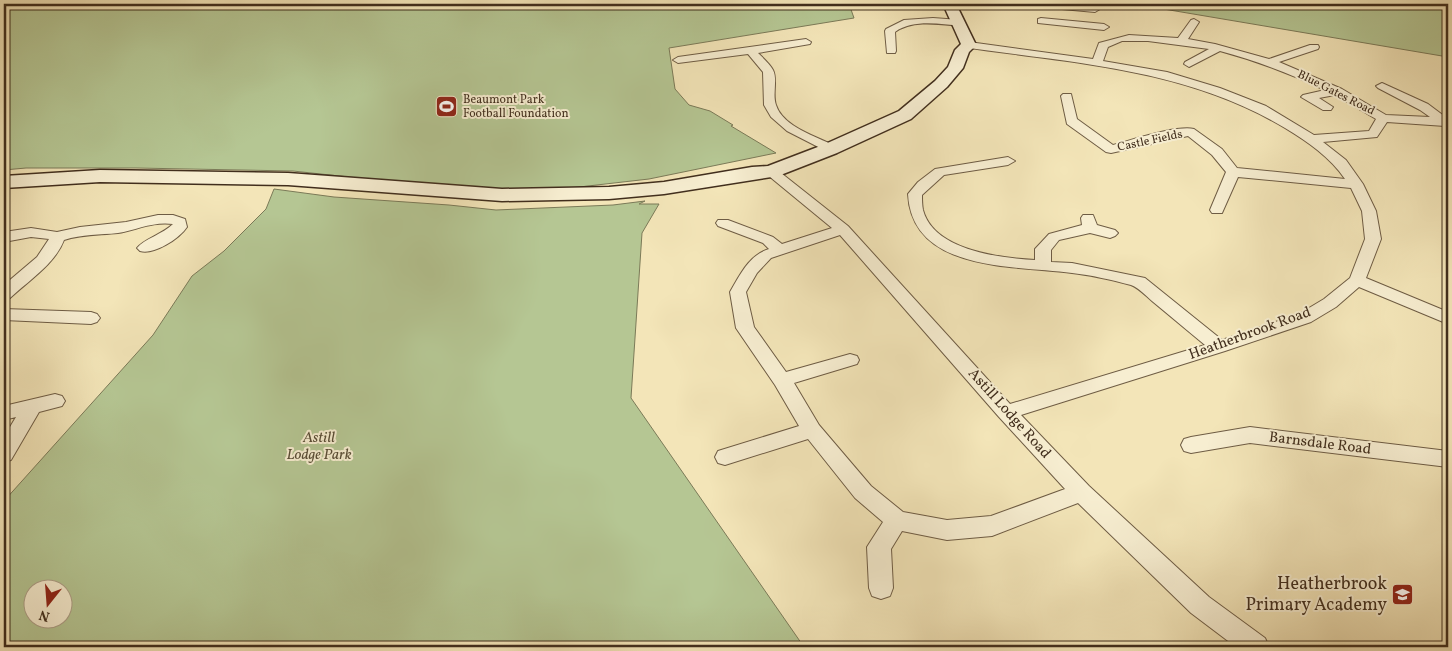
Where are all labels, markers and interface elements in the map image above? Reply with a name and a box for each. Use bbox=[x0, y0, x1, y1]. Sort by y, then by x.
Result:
street label: Blue Gates Road bbox=[1295, 67, 1378, 120]
place label: Beaumont Park Football Foundation bbox=[463, 92, 569, 122]
sports icon: Beaumont Park Football Foundation bbox=[435, 95, 459, 119]
street label: Castle Fields bbox=[1116, 126, 1184, 156]
street label: Heatherbrook Road bbox=[1186, 302, 1314, 366]
street label: Astill Lodge Road bbox=[963, 364, 1055, 464]
street label: Barnsdale Road bbox=[1268, 427, 1372, 461]
park label: Astill Lodge Park bbox=[286, 428, 352, 466]
place label: Heatherbrook Primary Academy bbox=[1245, 572, 1387, 618]
north arrow bbox=[22, 578, 72, 628]
school or university icon: Heatherbrook Primary Academy bbox=[1391, 582, 1415, 606]
text: N bbox=[37, 604, 52, 626]

